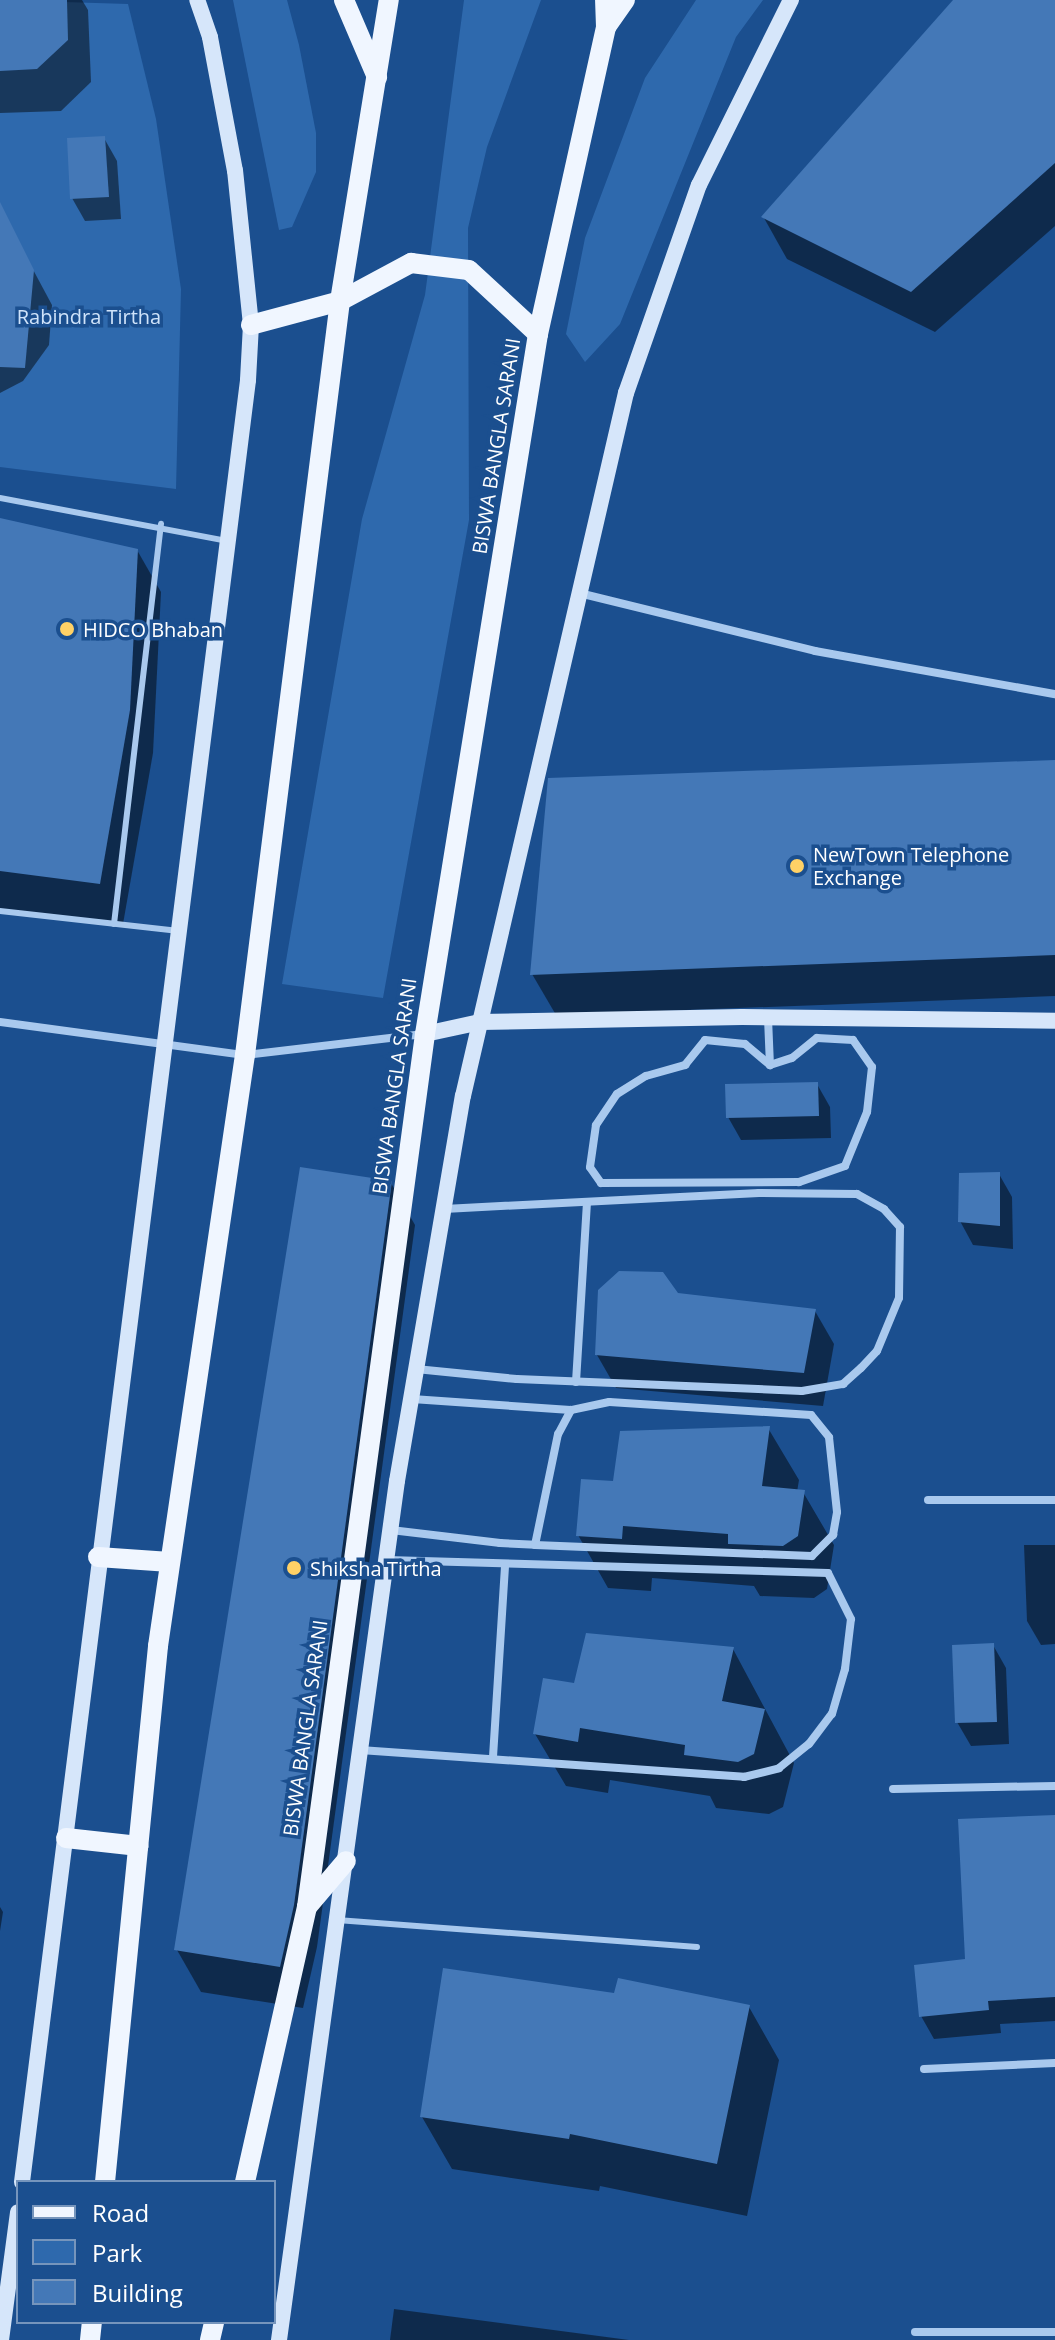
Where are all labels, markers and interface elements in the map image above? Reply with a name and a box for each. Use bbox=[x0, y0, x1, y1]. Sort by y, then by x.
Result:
park label: Rabindra Tirtha bbox=[17, 304, 161, 328]
street label: BISWA BANGLA SARANI bbox=[467, 336, 525, 556]
place label: HIDCO Bhaban bbox=[83, 617, 223, 641]
marker: HIDCO Bhaban bbox=[58, 620, 76, 638]
place label: NewTown Telephone Exchange bbox=[813, 842, 1009, 889]
marker: NewTown Telephone Exchange bbox=[788, 857, 806, 875]
street label: BISWA BANGLA SARANI bbox=[367, 976, 421, 1196]
place label: Shiksha Tirtha bbox=[310, 1556, 442, 1580]
marker: Shiksha Tirtha bbox=[285, 1559, 303, 1577]
street label: BISWA BANGLA SARANI bbox=[278, 1618, 332, 1838]
legend bbox=[16, 2180, 276, 2324]
text: Road bbox=[92, 2196, 149, 2229]
text: Park bbox=[92, 2236, 142, 2269]
text: Building bbox=[92, 2276, 183, 2309]

